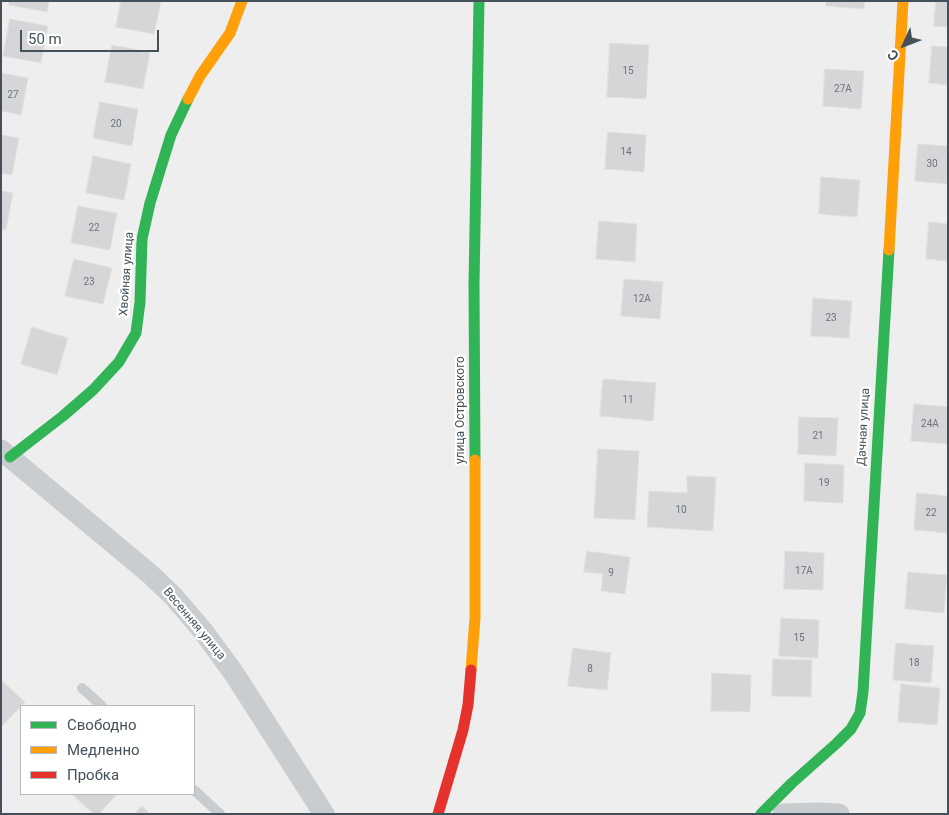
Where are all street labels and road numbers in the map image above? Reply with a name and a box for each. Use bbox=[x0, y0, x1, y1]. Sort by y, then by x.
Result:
street label: Хвойная улица bbox=[117, 232, 137, 316]
street label: улица Островского bbox=[454, 356, 468, 464]
street label: Дачная улица bbox=[855, 388, 873, 466]
street label: Весенняя улица bbox=[160, 585, 228, 663]

